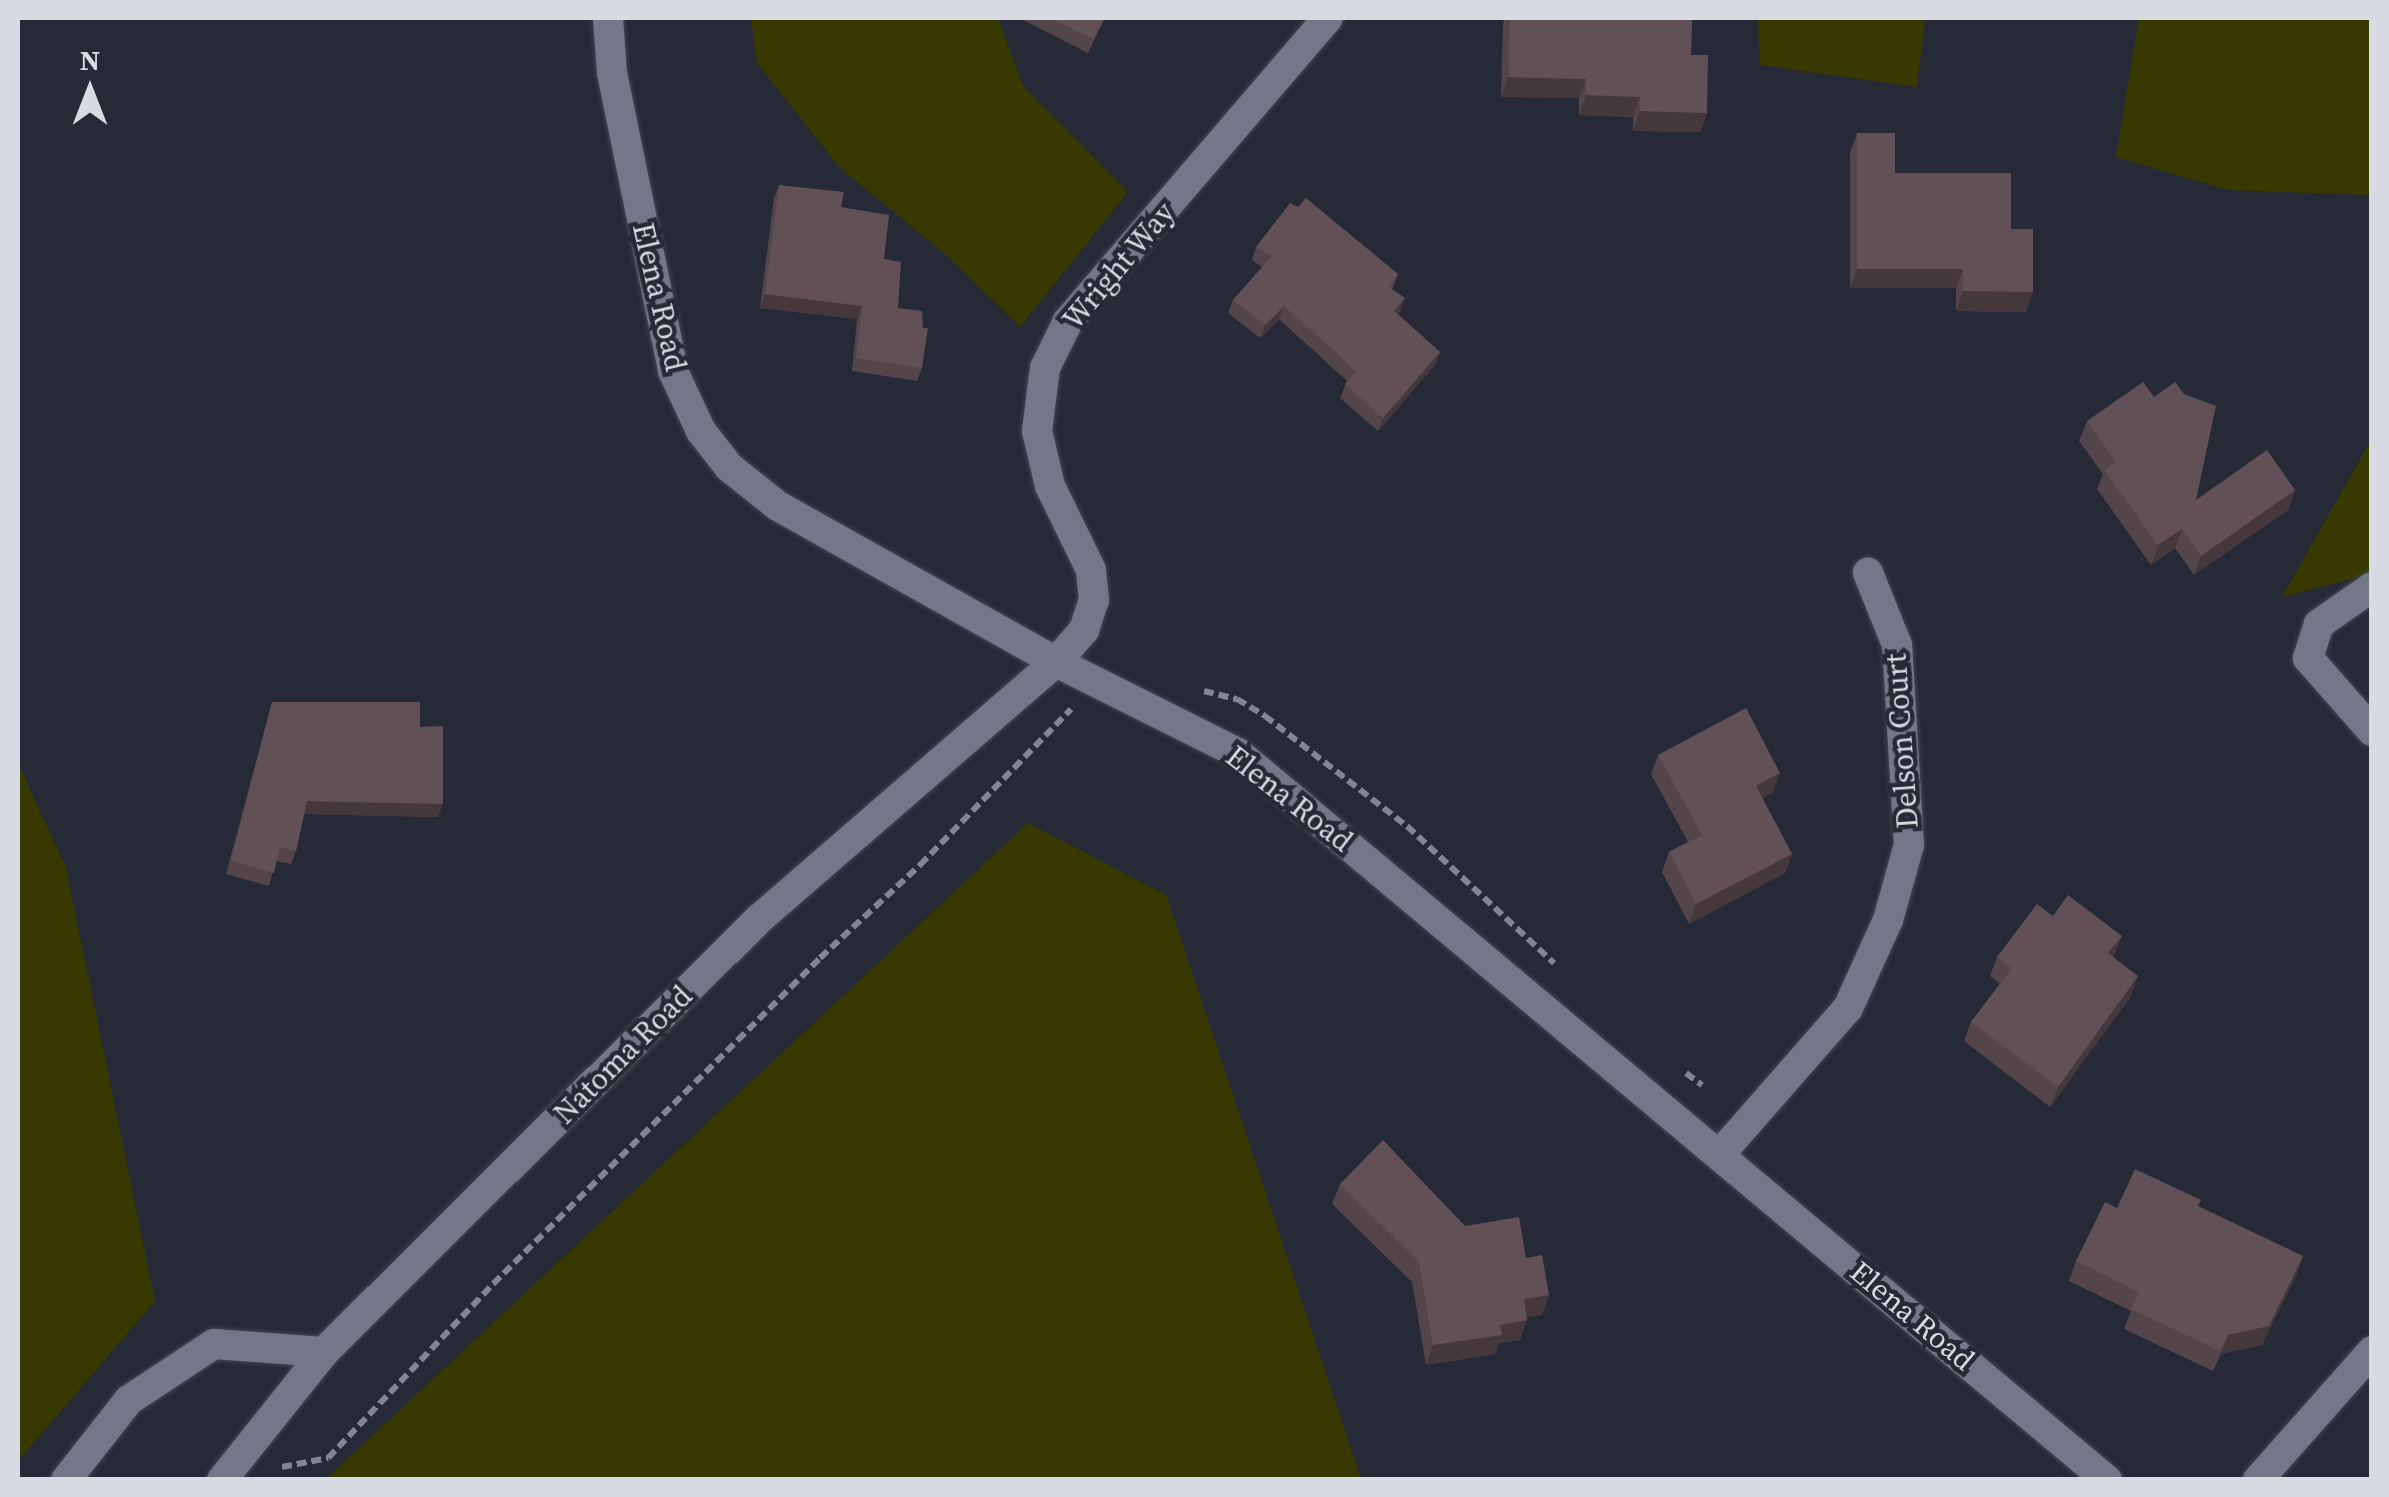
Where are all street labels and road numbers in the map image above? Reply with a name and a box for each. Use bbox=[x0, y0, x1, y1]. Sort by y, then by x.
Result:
street label: Wright Way bbox=[1055, 195, 1183, 337]
street label: Elena Road bbox=[625, 220, 693, 374]
street label: Delson Court bbox=[1878, 652, 1926, 830]
street label: Elena Road bbox=[1219, 738, 1359, 860]
street label: Natoma Road bbox=[546, 978, 700, 1132]
street label: Elena Road bbox=[1843, 1254, 1981, 1378]

